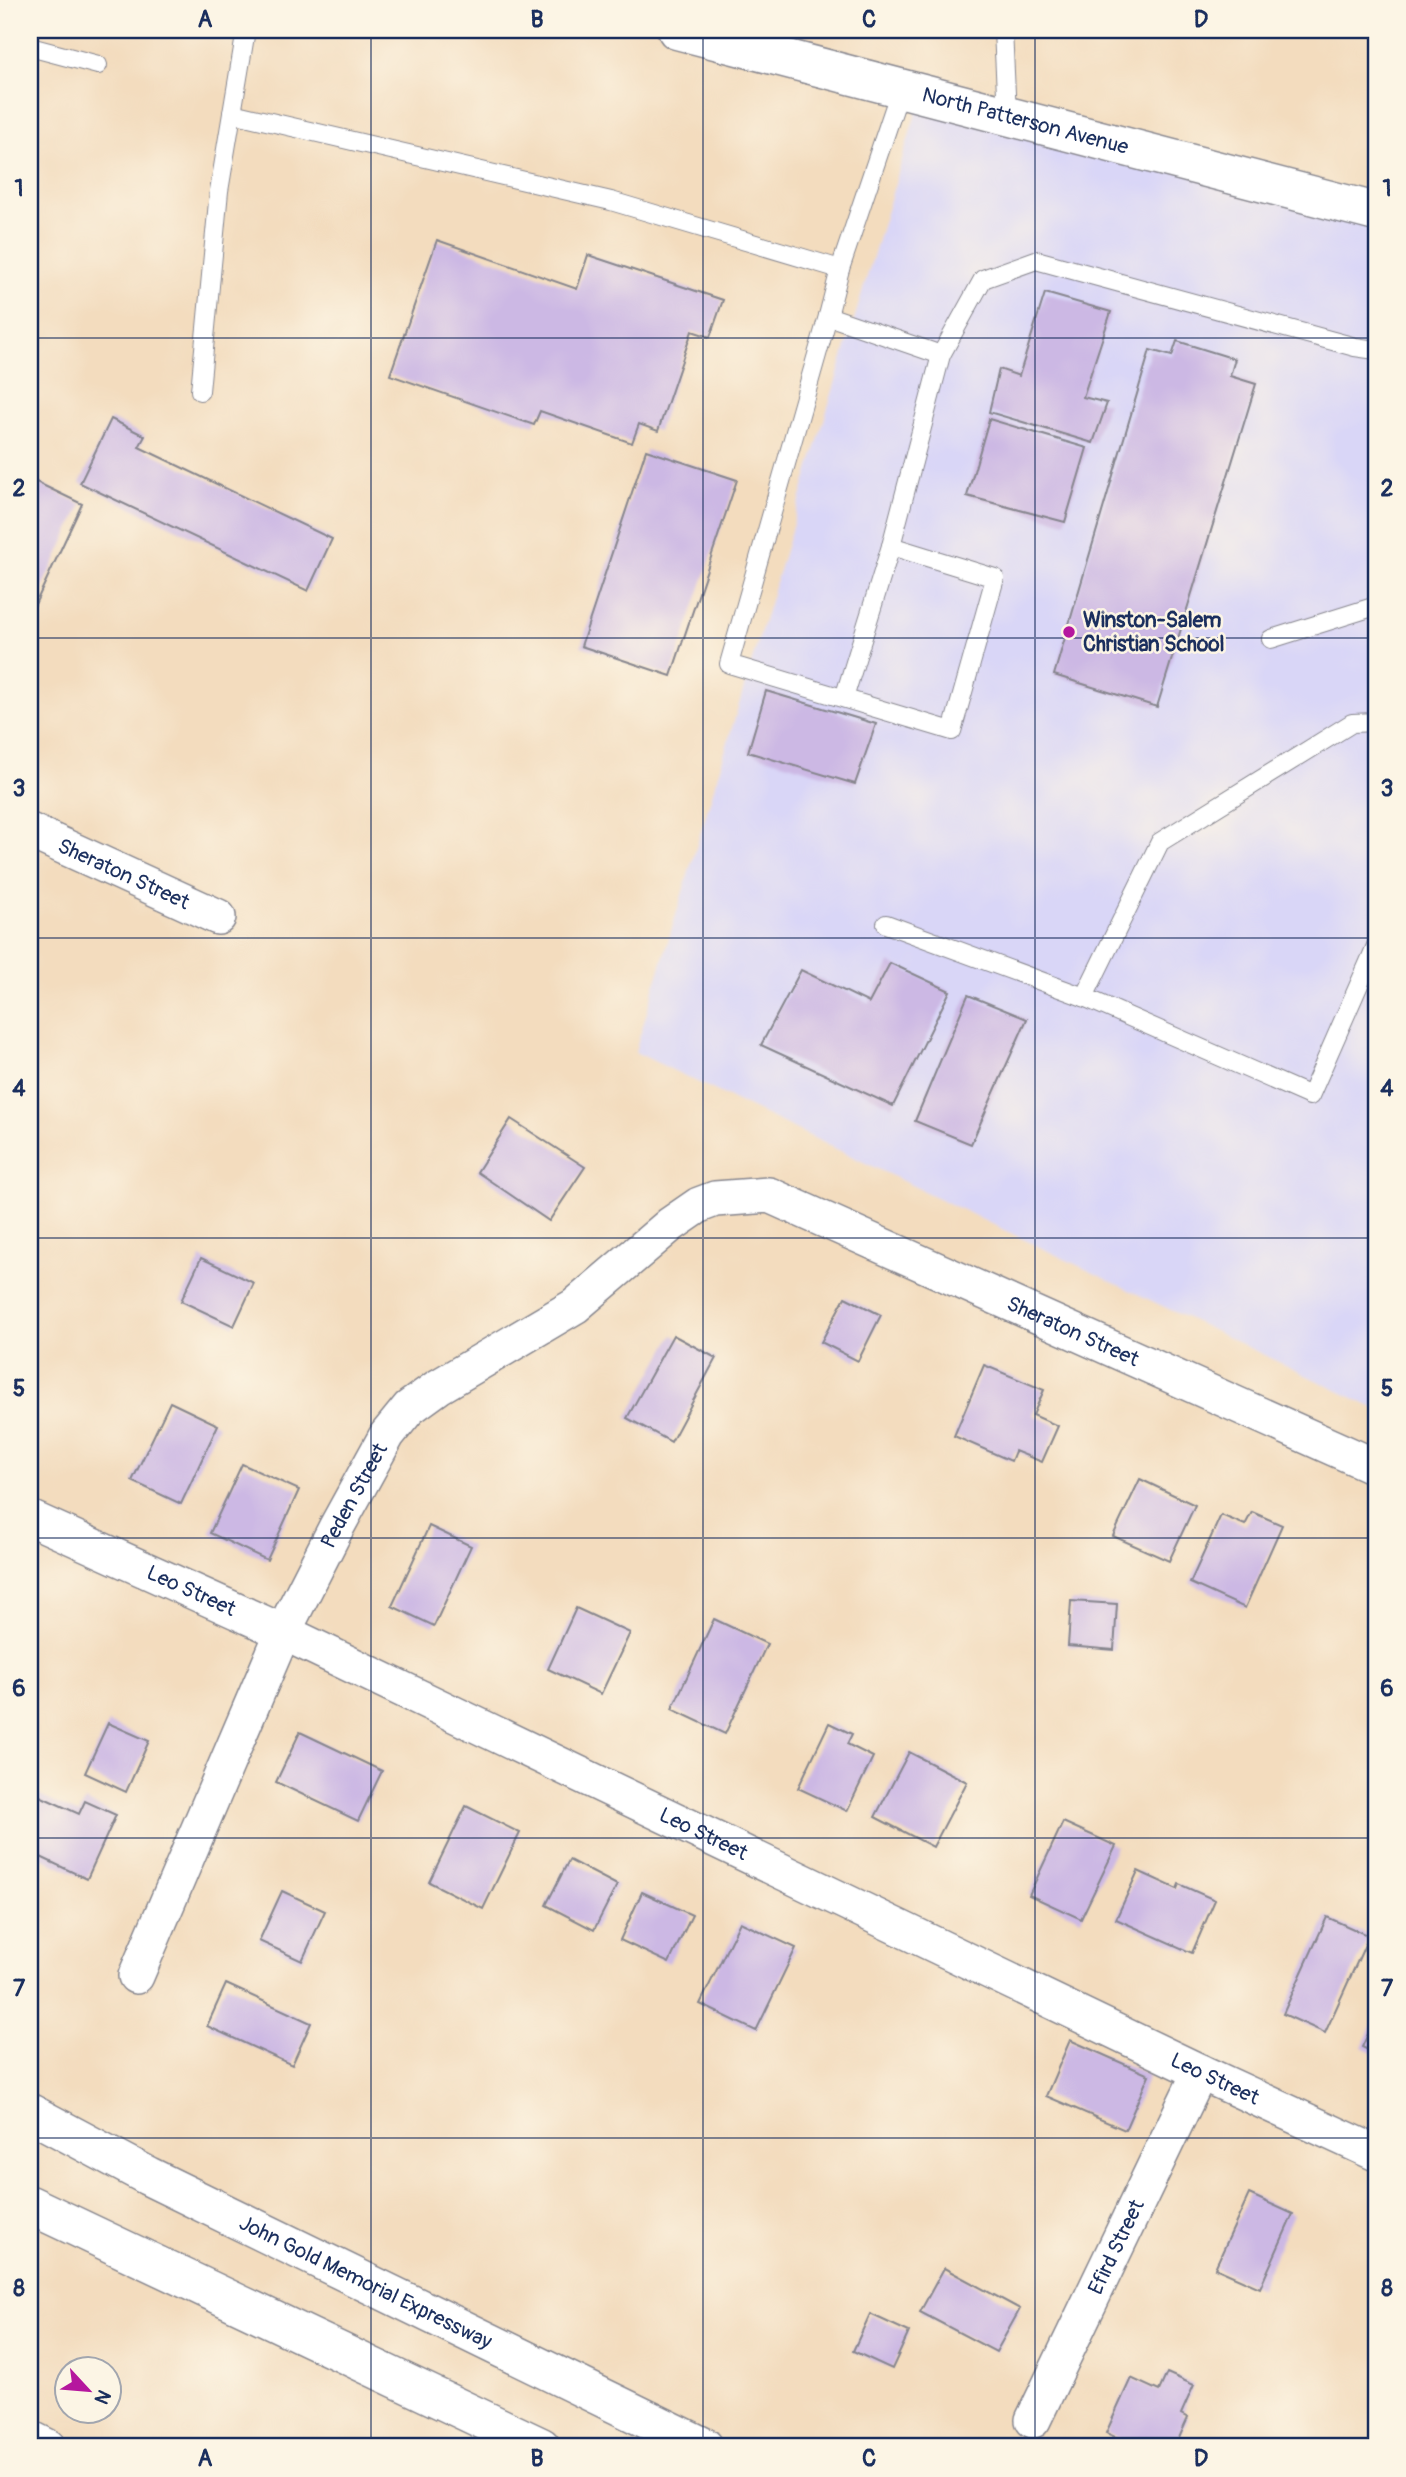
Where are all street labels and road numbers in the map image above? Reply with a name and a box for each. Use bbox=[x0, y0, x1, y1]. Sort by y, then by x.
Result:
street label: North Patterson Avenue bbox=[919, 81, 1132, 161]
street label: Sheraton Street bbox=[53, 832, 194, 916]
street label: Sheraton Street bbox=[1003, 1290, 1144, 1373]
street label: Peden Street bbox=[315, 1438, 394, 1553]
street label: Leo Street bbox=[143, 1559, 241, 1623]
street label: Leo Street bbox=[655, 1801, 753, 1867]
street label: Leo Street bbox=[1166, 2046, 1264, 2111]
street label: Efird Street bbox=[1082, 2195, 1151, 2299]
street label: John Gold Memorial Expressway bbox=[235, 2209, 497, 2355]

